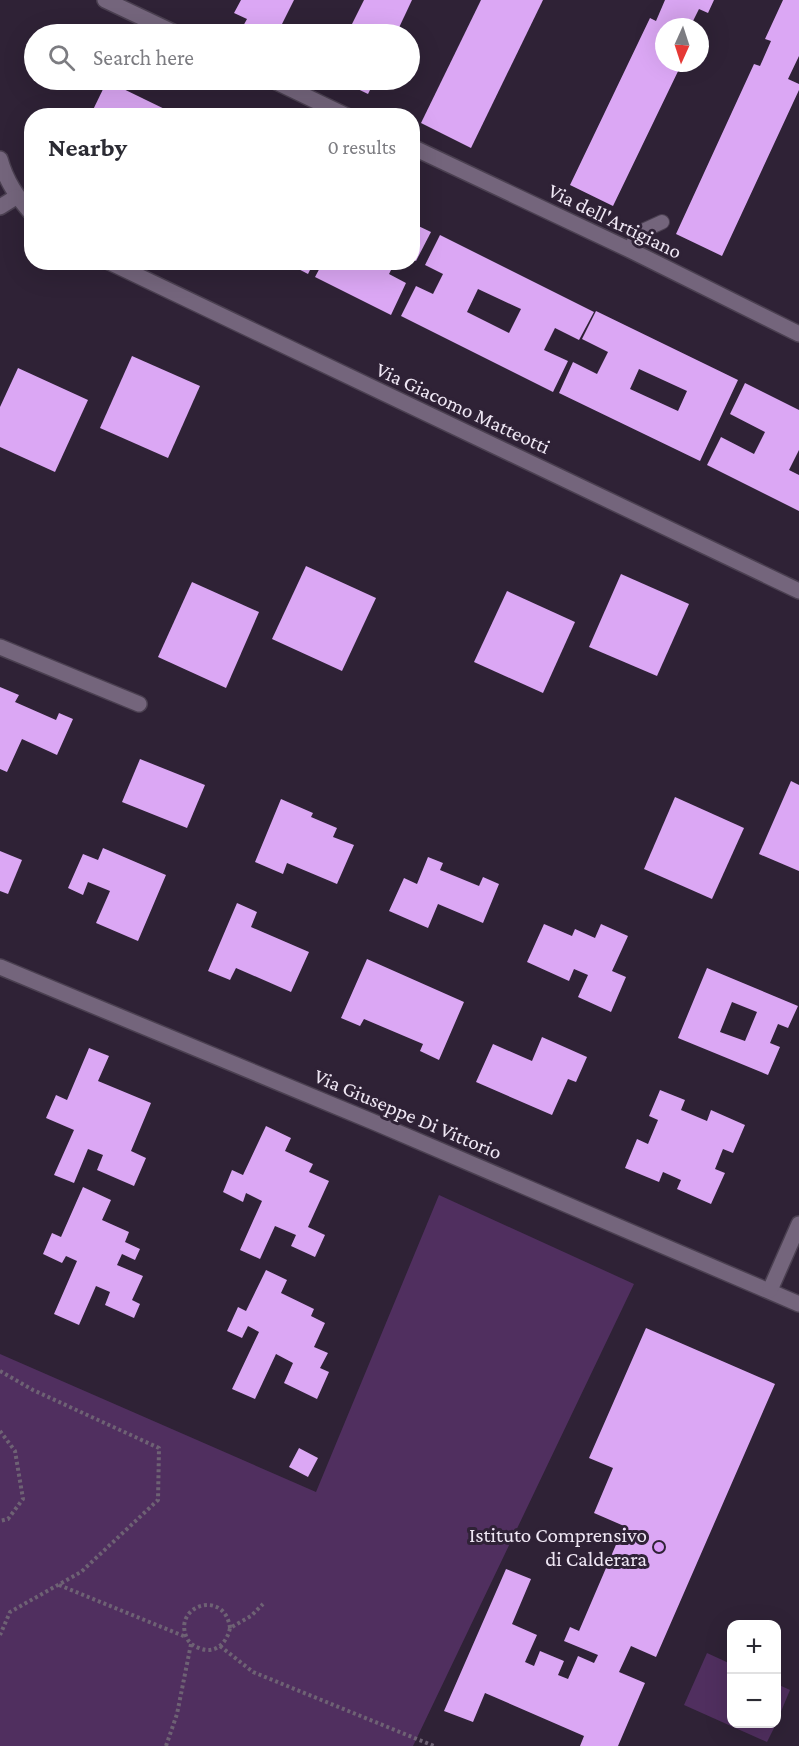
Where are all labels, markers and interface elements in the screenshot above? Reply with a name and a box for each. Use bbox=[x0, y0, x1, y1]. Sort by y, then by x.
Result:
north arrow bbox=[655, 18, 709, 72]
search box bbox=[24, 24, 420, 90]
icon: search bbox=[45, 41, 78, 74]
text: Search here bbox=[93, 45, 194, 70]
text: Nearby bbox=[48, 133, 127, 162]
text: 0 results bbox=[327, 136, 396, 158]
street label: Via dell'Artigiano bbox=[544, 178, 686, 264]
street label: Via Giacomo Matteotti bbox=[372, 357, 554, 459]
street label: Via Giuseppe Di Vittorio bbox=[311, 1064, 505, 1164]
place label: Istituto Comprensivo di Calderara bbox=[469, 1523, 647, 1571]
marker: Istituto Comprensivo di Calderara bbox=[652, 1540, 666, 1554]
map controls bbox=[727, 1620, 781, 1728]
button: + bbox=[727, 1620, 781, 1674]
button: − bbox=[727, 1674, 781, 1728]

